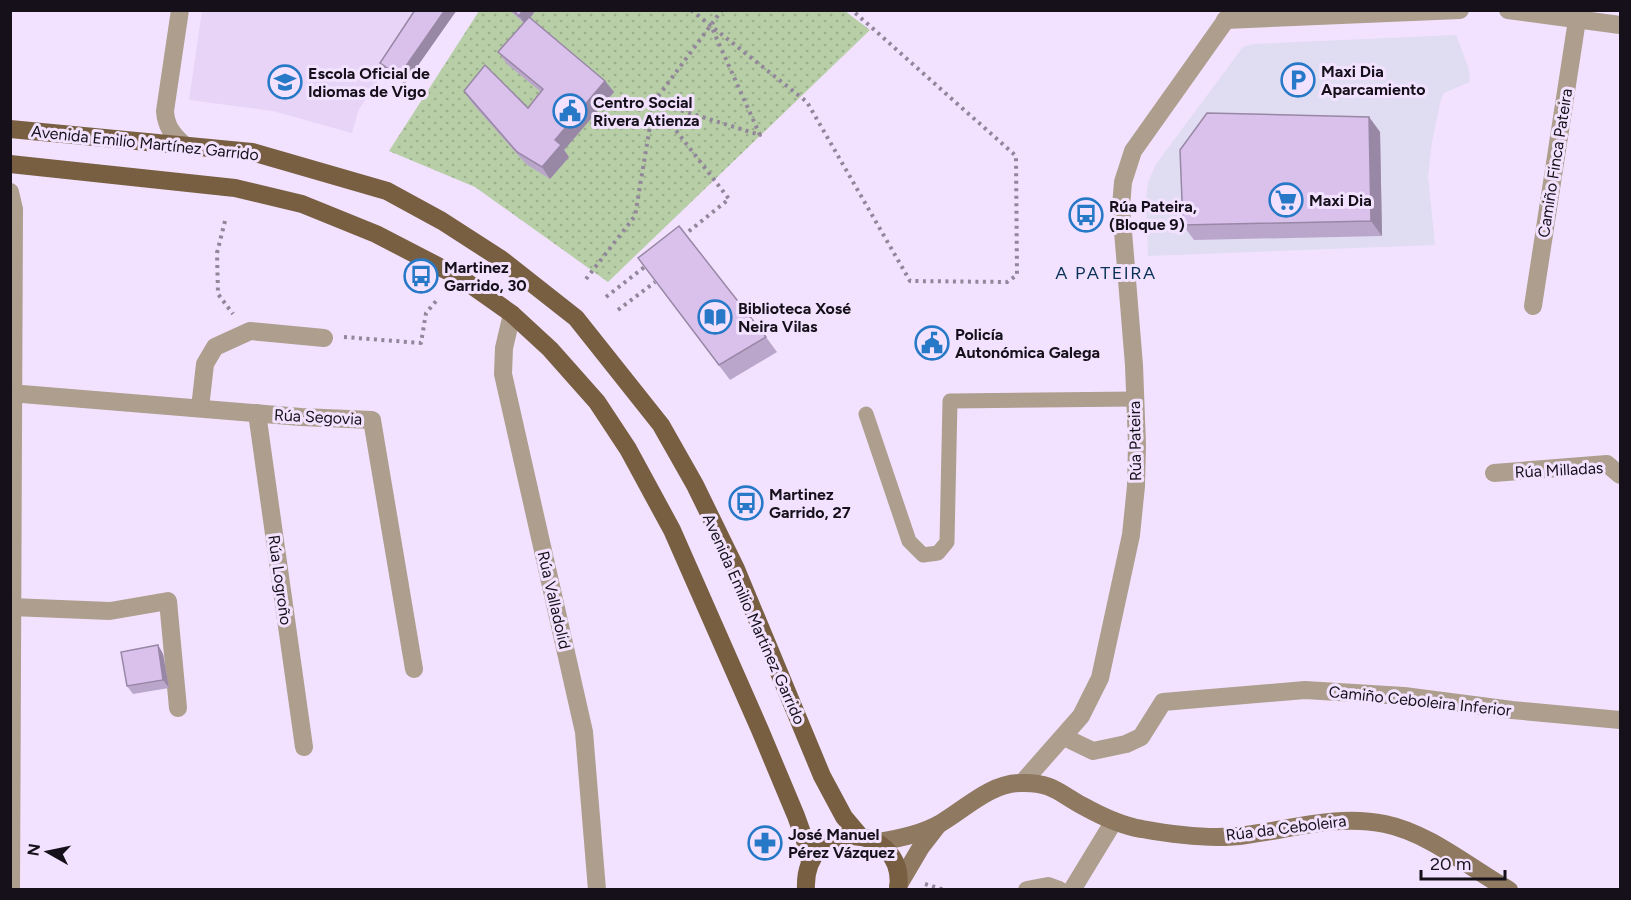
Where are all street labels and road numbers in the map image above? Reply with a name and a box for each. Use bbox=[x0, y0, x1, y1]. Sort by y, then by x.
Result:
street label: Camiño Finca Pateira bbox=[1534, 87, 1576, 239]
street label: Avenida Emilio Martínez Garrido bbox=[30, 122, 260, 164]
street label: Rúa Pateira bbox=[1125, 401, 1145, 481]
street label: Rúa Segovia bbox=[273, 405, 363, 429]
street label: Rúa Milladas bbox=[1514, 458, 1604, 482]
street label: Avenida Emilio Martínez Garrido bbox=[699, 511, 809, 727]
street label: Rúa Logroño bbox=[264, 534, 296, 626]
street label: Rúa Valladolid bbox=[533, 549, 575, 651]
street label: Camiño Ceboleira Inferior bbox=[1328, 682, 1513, 720]
street label: Rúa da Ceboleira bbox=[1225, 811, 1347, 845]

